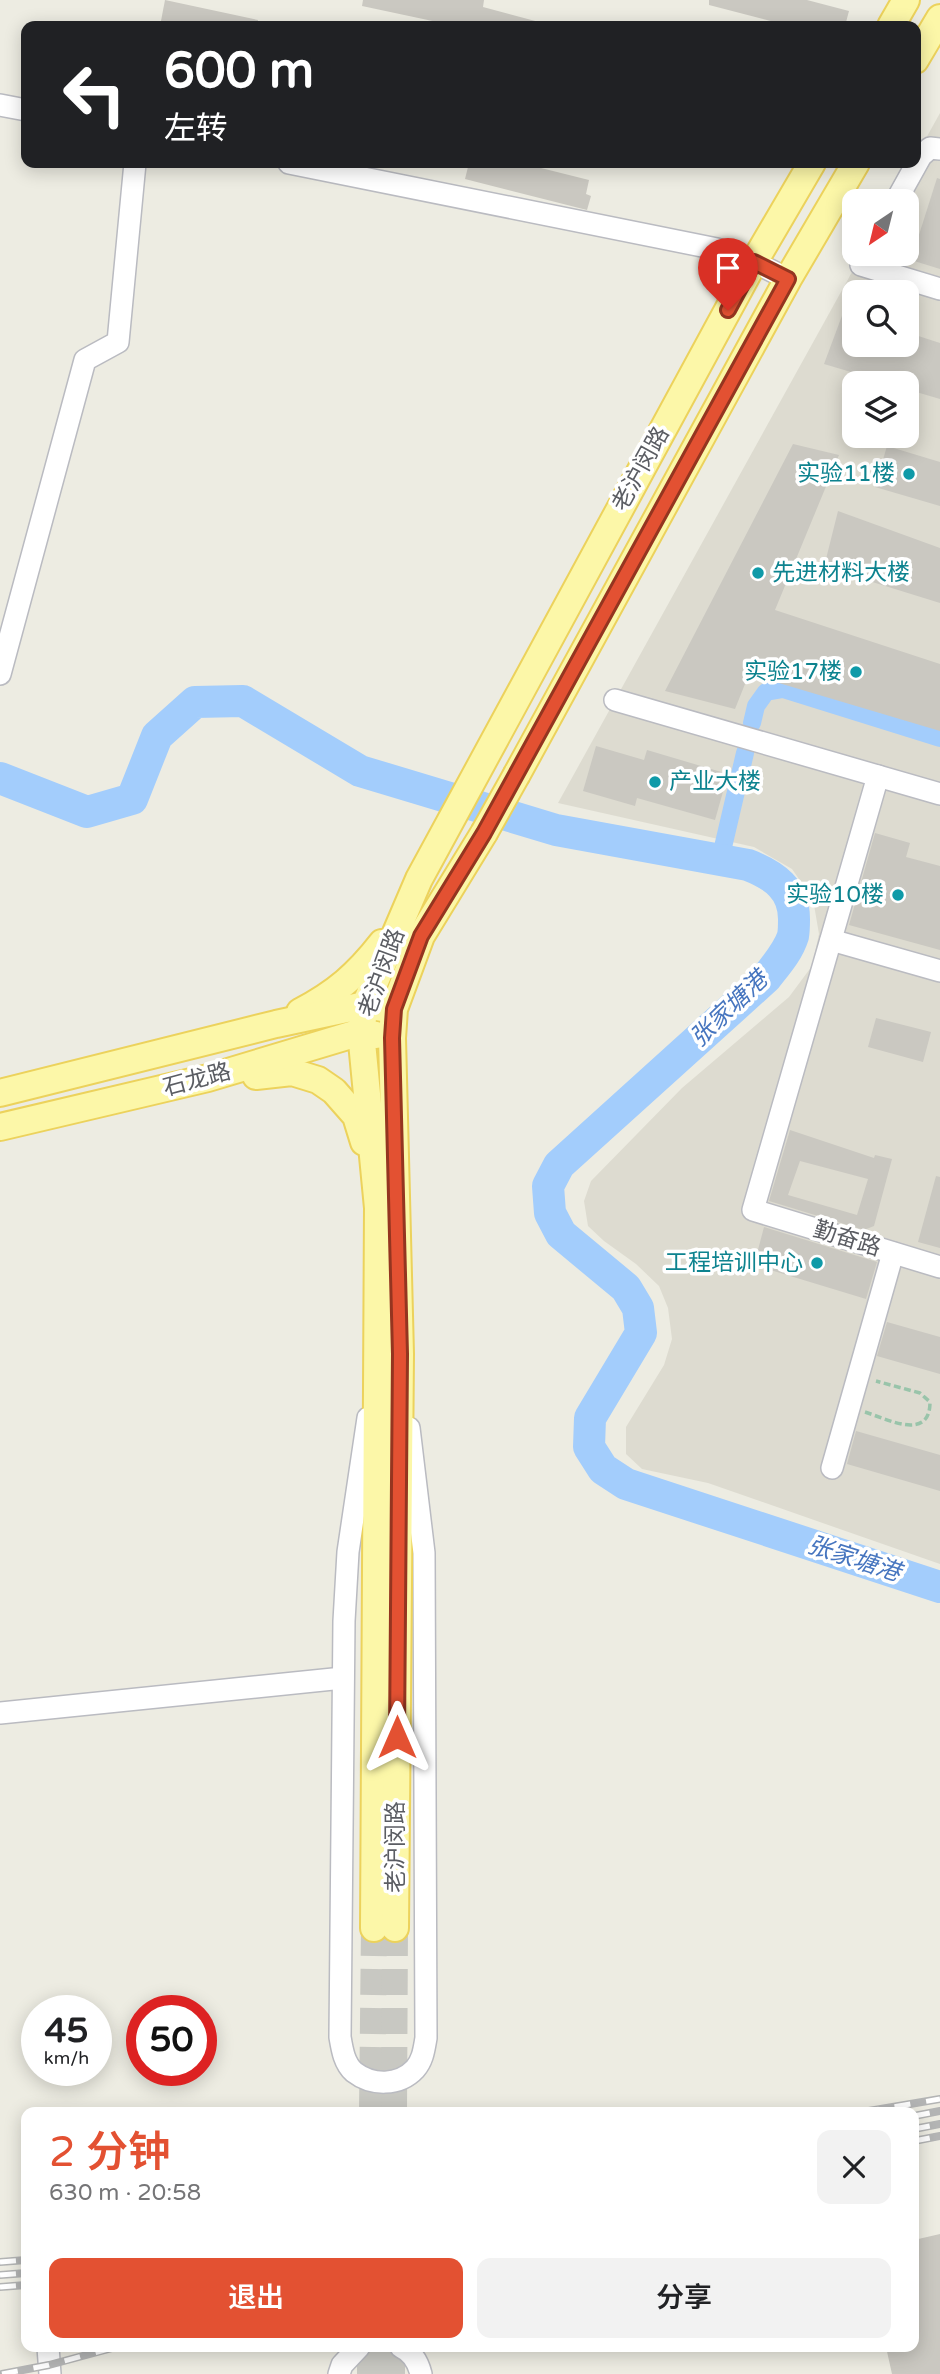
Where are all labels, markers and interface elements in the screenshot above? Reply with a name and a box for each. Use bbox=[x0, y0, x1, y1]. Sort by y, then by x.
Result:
text: 600 m bbox=[164, 42, 314, 101]
icon: left bbox=[49, 49, 140, 140]
text: 左转 bbox=[164, 110, 228, 148]
north arrow bbox=[842, 189, 919, 266]
map controls bbox=[842, 189, 919, 448]
pin bbox=[698, 238, 758, 310]
icon: arrive bbox=[709, 249, 747, 287]
button: search bbox=[842, 280, 919, 357]
button: layers bbox=[842, 371, 919, 448]
street label: 老沪闵路 bbox=[606, 422, 676, 516]
place label: 实验11楼 bbox=[797, 460, 895, 488]
marker: 实验11楼 bbox=[901, 466, 917, 482]
place label: 先进材料大楼 bbox=[772, 559, 910, 587]
marker: 先进材料大楼 bbox=[750, 565, 766, 581]
place label: 实验17楼 bbox=[744, 658, 842, 686]
marker: 实验17楼 bbox=[848, 664, 864, 680]
place label: 产业大楼 bbox=[669, 768, 761, 796]
marker: 产业大楼 bbox=[647, 774, 663, 790]
place label: 实验10楼 bbox=[786, 881, 884, 909]
marker: 实验10楼 bbox=[890, 887, 906, 903]
street label: 老沪闵路 bbox=[353, 925, 411, 1021]
water label: 张家塘港 bbox=[684, 963, 776, 1053]
street label: 石龙路 bbox=[160, 1058, 234, 1102]
street label: 勤奋路 bbox=[810, 1216, 884, 1262]
place label: 工程培训中心 bbox=[665, 1249, 803, 1277]
marker: 工程培训中心 bbox=[809, 1255, 825, 1271]
water label: 张家塘港 bbox=[804, 1530, 907, 1589]
position arrow bbox=[360, 1700, 434, 1774]
street label: 老沪闵路 bbox=[382, 1801, 410, 1893]
speed limit sign: 50 bbox=[126, 1995, 217, 2086]
text: 45 bbox=[45, 2010, 88, 2052]
text: km/h bbox=[44, 2047, 89, 2069]
text: 2 分钟 bbox=[49, 2127, 170, 2178]
button: close bbox=[817, 2130, 891, 2204]
text: 630 m · 20:58 bbox=[49, 2179, 201, 2207]
button: 退出 bbox=[49, 2258, 463, 2338]
button: 分享 bbox=[477, 2258, 891, 2338]

